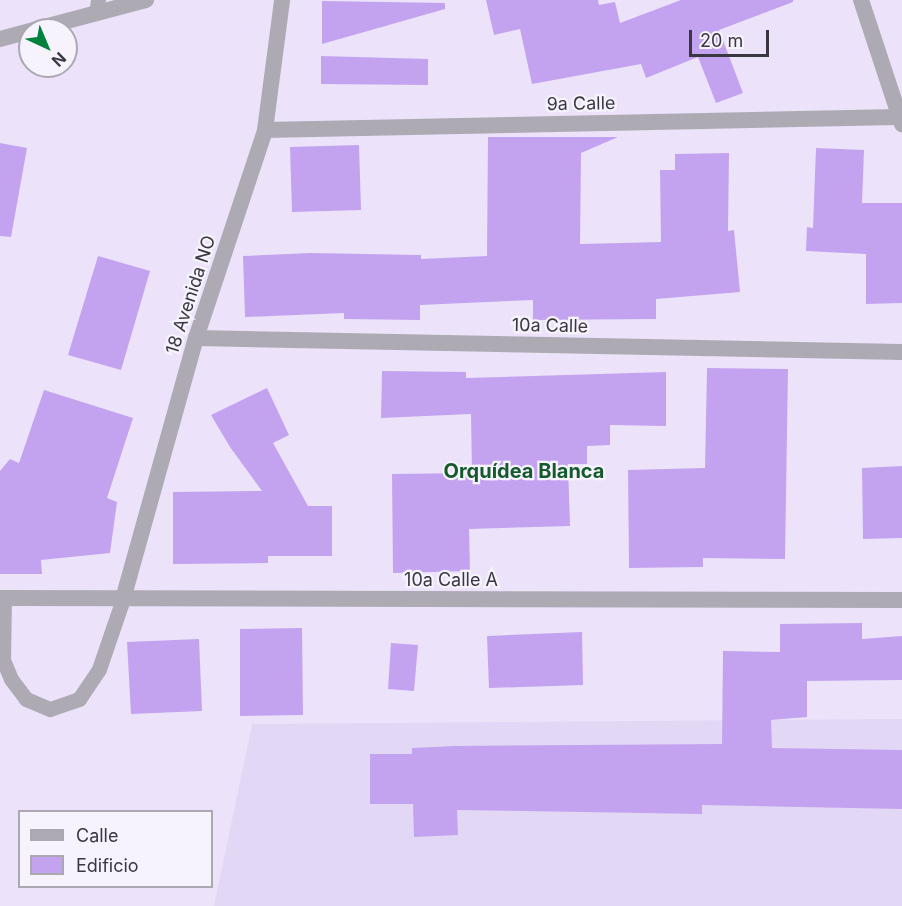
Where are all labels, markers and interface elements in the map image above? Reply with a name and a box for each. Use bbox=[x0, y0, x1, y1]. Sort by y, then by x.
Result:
north arrow bbox=[18, 18, 78, 78]
scale bar bbox=[692, 18, 772, 56]
text: 20 m bbox=[700, 30, 743, 51]
text: N bbox=[48, 48, 70, 71]
street label: 9a Calle bbox=[546, 93, 616, 115]
street label: 18 Avenida NO bbox=[162, 233, 220, 357]
street label: 10a Calle bbox=[512, 315, 588, 337]
district label: Orquídea Blanca bbox=[444, 459, 604, 483]
street label: 10a Calle A bbox=[404, 569, 498, 591]
legend bbox=[18, 810, 213, 888]
text: Calle bbox=[76, 825, 118, 846]
text: Edificio bbox=[76, 855, 139, 876]

